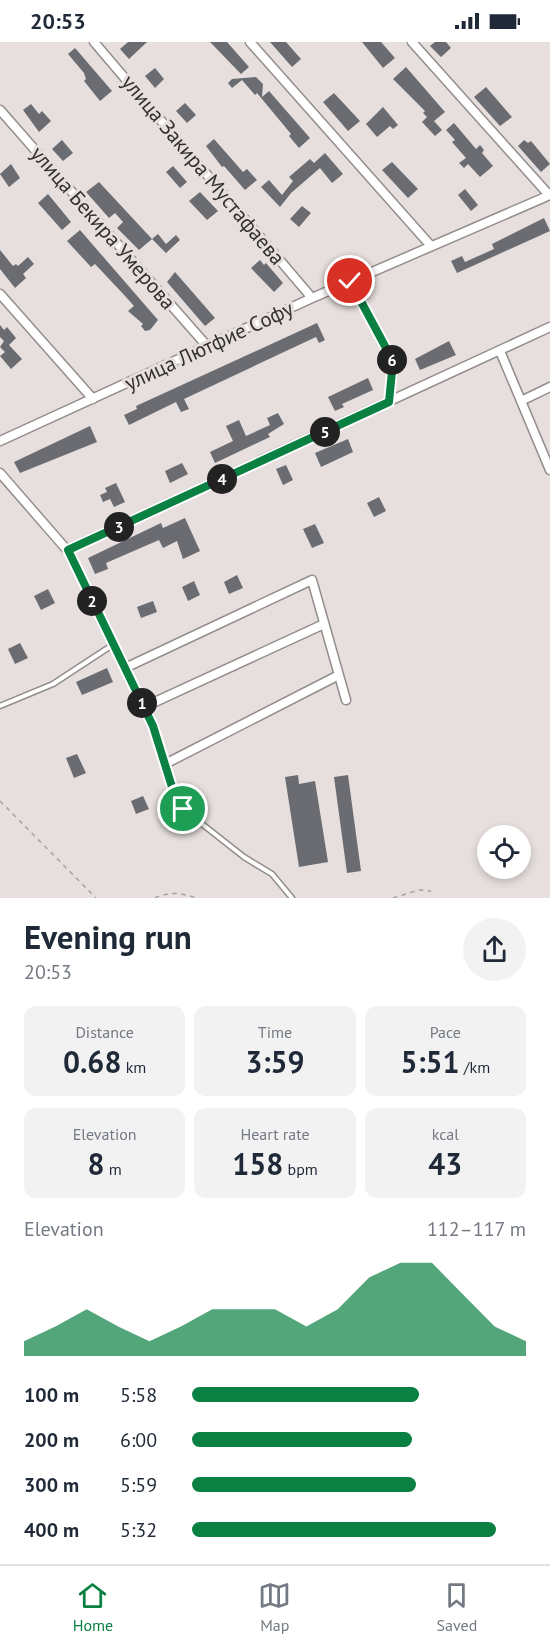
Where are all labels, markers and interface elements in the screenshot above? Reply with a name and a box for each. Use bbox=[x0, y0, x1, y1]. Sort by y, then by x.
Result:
text: 20:53 bbox=[30, 7, 86, 35]
street label: улица Закира Мустафаева bbox=[116, 69, 291, 270]
street label: улица Бекира Умерова bbox=[25, 140, 182, 315]
pin bbox=[324, 255, 375, 306]
icon: check bbox=[333, 264, 366, 297]
street label: улица Лютфие Софу bbox=[120, 295, 298, 396]
pin: 6 bbox=[377, 345, 407, 375]
text: 6 bbox=[387, 350, 397, 370]
pin: 5 bbox=[310, 417, 340, 447]
text: 5 bbox=[320, 422, 330, 442]
pin: 4 bbox=[207, 464, 237, 494]
text: 4 bbox=[217, 469, 227, 489]
pin: 3 bbox=[104, 512, 134, 542]
text: 3 bbox=[114, 517, 124, 537]
pin: 2 bbox=[77, 586, 107, 616]
text: 2 bbox=[87, 591, 97, 611]
pin: 1 bbox=[127, 688, 157, 718]
text: 1 bbox=[137, 693, 147, 713]
pin bbox=[157, 783, 208, 834]
icon: arrive bbox=[166, 792, 199, 825]
map controls bbox=[477, 825, 531, 879]
button: locate bbox=[477, 825, 531, 879]
text: Evening run bbox=[24, 915, 192, 958]
button: share bbox=[463, 918, 526, 981]
text: 20:53 bbox=[24, 959, 72, 985]
text: Distance bbox=[75, 1022, 134, 1042]
text: Time bbox=[258, 1022, 292, 1042]
text: Pace bbox=[430, 1022, 461, 1042]
text: 0.68 bbox=[63, 1042, 121, 1081]
text: 3:59 bbox=[245, 1042, 305, 1081]
text: 5:51 bbox=[400, 1042, 460, 1081]
text: km bbox=[121, 1057, 146, 1077]
text: /km bbox=[460, 1057, 490, 1077]
text: Elevation bbox=[73, 1124, 137, 1144]
text: Heart rate bbox=[240, 1124, 310, 1144]
text: kcal bbox=[432, 1124, 459, 1144]
text: 8 bbox=[88, 1144, 105, 1183]
text: 158 bbox=[232, 1144, 283, 1183]
text: 43 bbox=[428, 1144, 462, 1183]
text: m bbox=[105, 1159, 122, 1179]
text: bpm bbox=[283, 1159, 318, 1179]
text: Elevation bbox=[24, 1216, 104, 1242]
text: 112–117 m bbox=[427, 1216, 526, 1242]
text: 100 m bbox=[24, 1382, 79, 1408]
text: 5:58 bbox=[120, 1382, 157, 1408]
text: 200 m bbox=[24, 1427, 79, 1453]
text: 6:00 bbox=[120, 1427, 157, 1453]
text: 300 m bbox=[24, 1472, 79, 1498]
text: 5:59 bbox=[120, 1472, 157, 1498]
text: 400 m bbox=[24, 1517, 79, 1543]
text: 5:32 bbox=[120, 1517, 157, 1543]
tab: Home bbox=[73, 1579, 113, 1635]
tab: Map bbox=[258, 1579, 291, 1635]
tab: Saved bbox=[437, 1579, 477, 1635]

